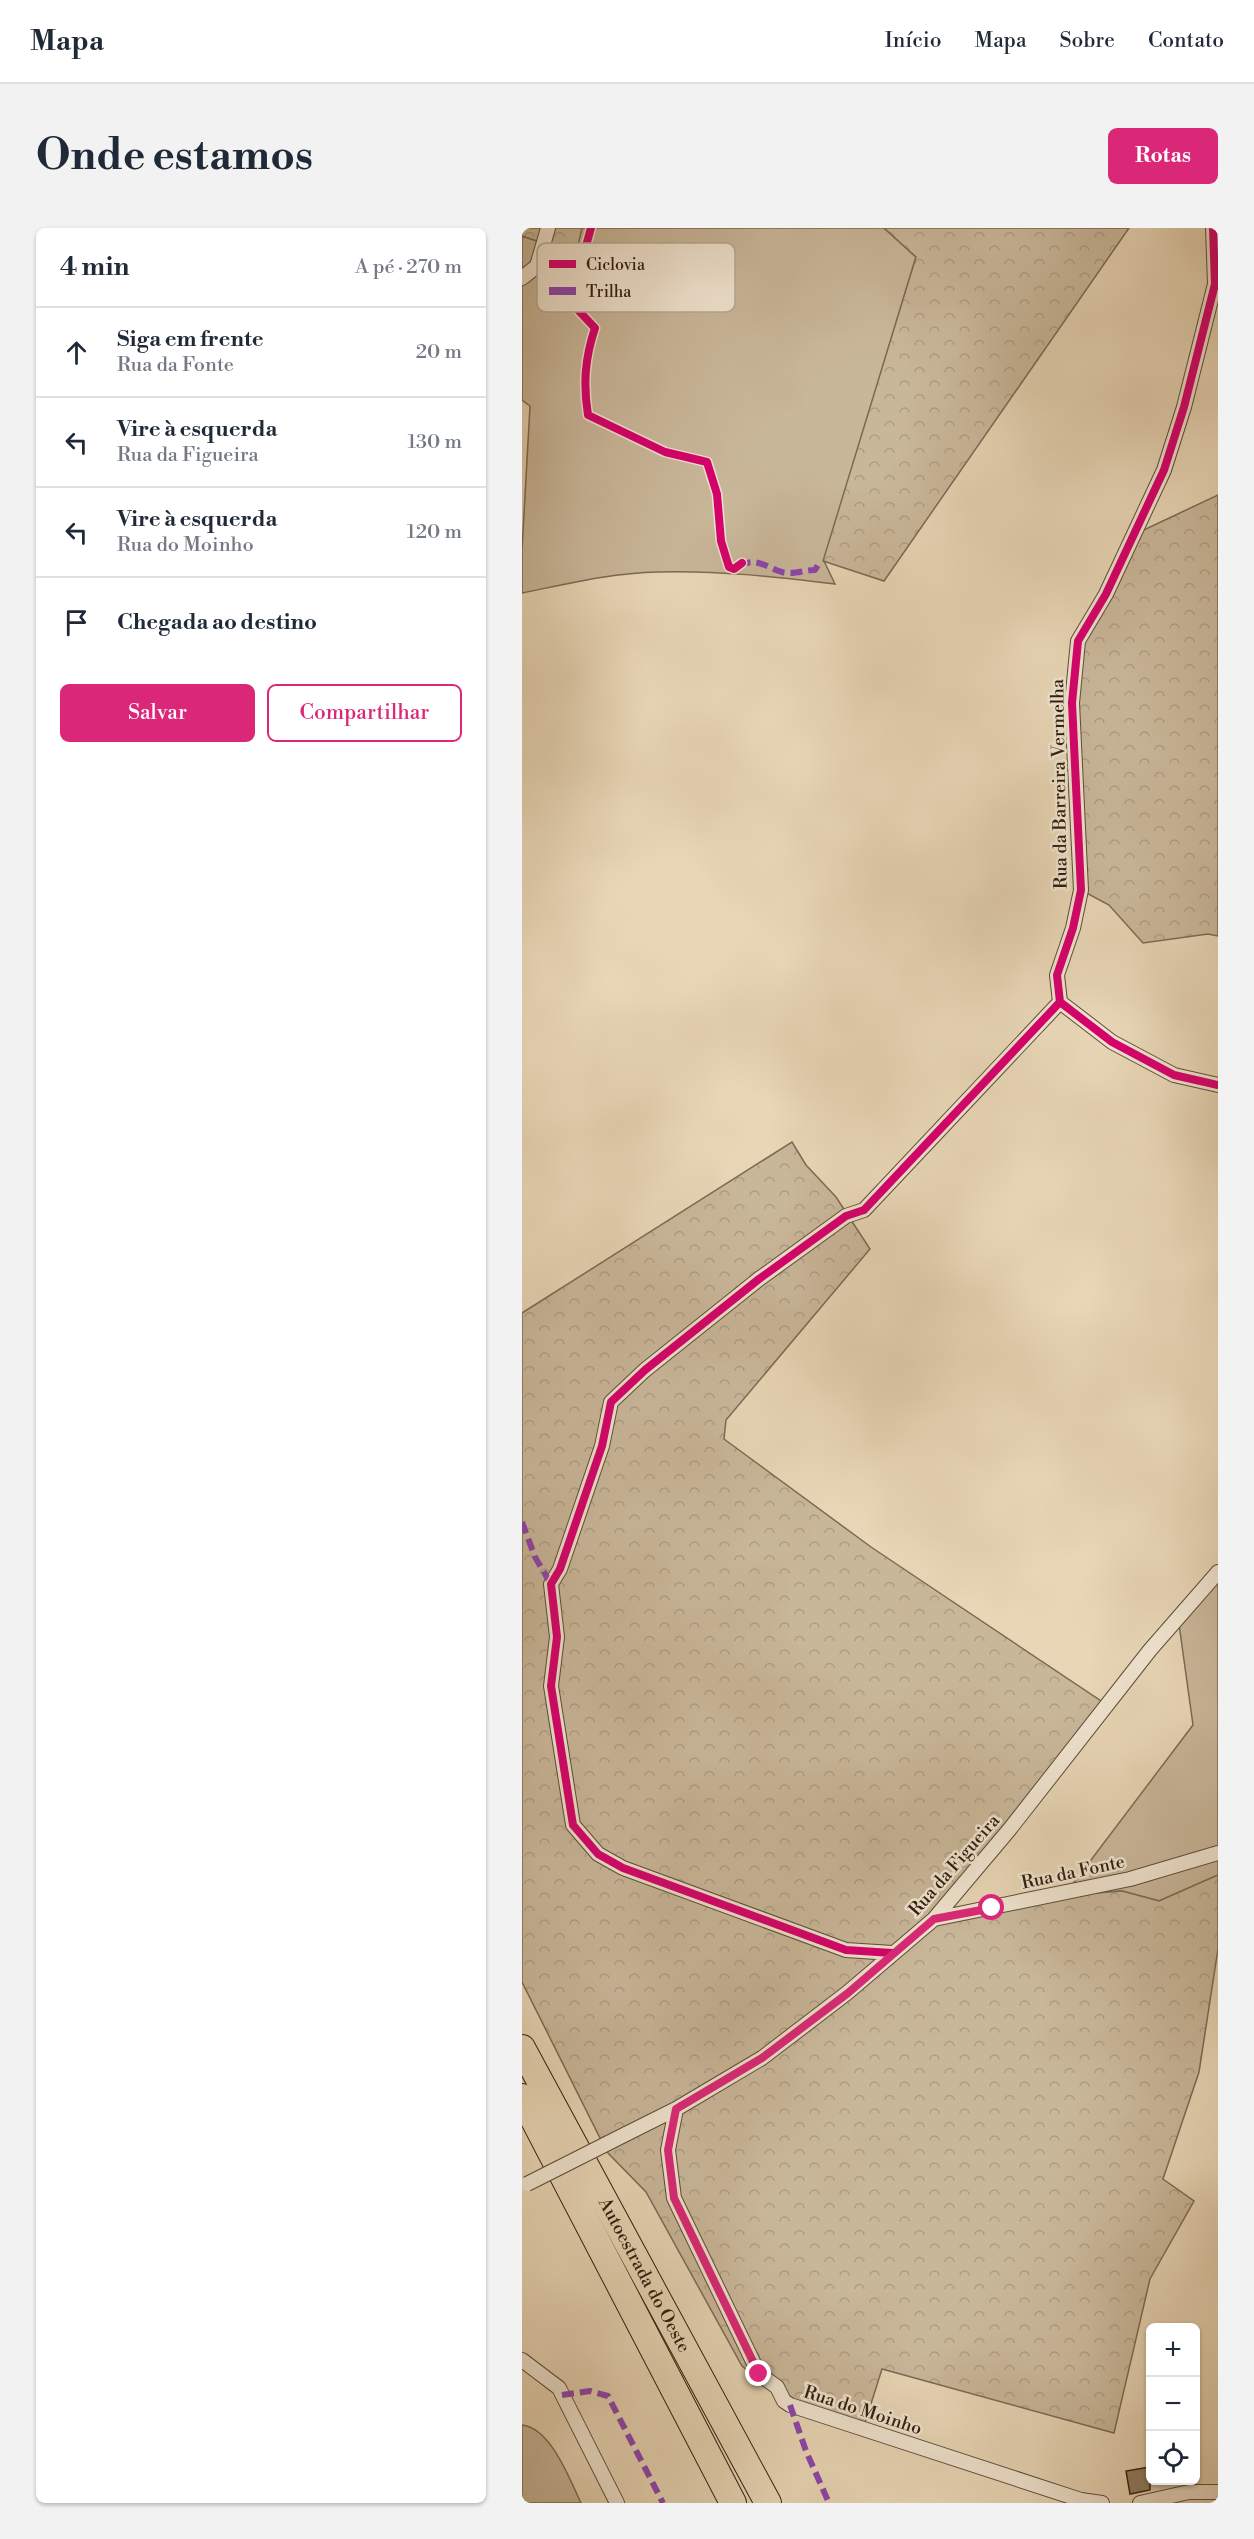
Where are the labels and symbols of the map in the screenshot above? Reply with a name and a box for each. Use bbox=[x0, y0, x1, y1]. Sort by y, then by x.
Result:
legend bbox=[537, 243, 735, 312]
text: Ciclovia bbox=[586, 255, 646, 275]
text: Trilha bbox=[586, 282, 632, 302]
street label: Rua da Barreira Vermelha bbox=[1046, 678, 1073, 889]
street label: Rua da Figueira bbox=[904, 1809, 1005, 1921]
street label: Rua da Fonte bbox=[1019, 1850, 1127, 1895]
route start bbox=[978, 1894, 1004, 1920]
street label: Autoestrada do Oeste bbox=[593, 2193, 695, 2357]
route end bbox=[745, 2360, 771, 2386]
street label: Rua do Moinho bbox=[801, 2381, 925, 2440]

